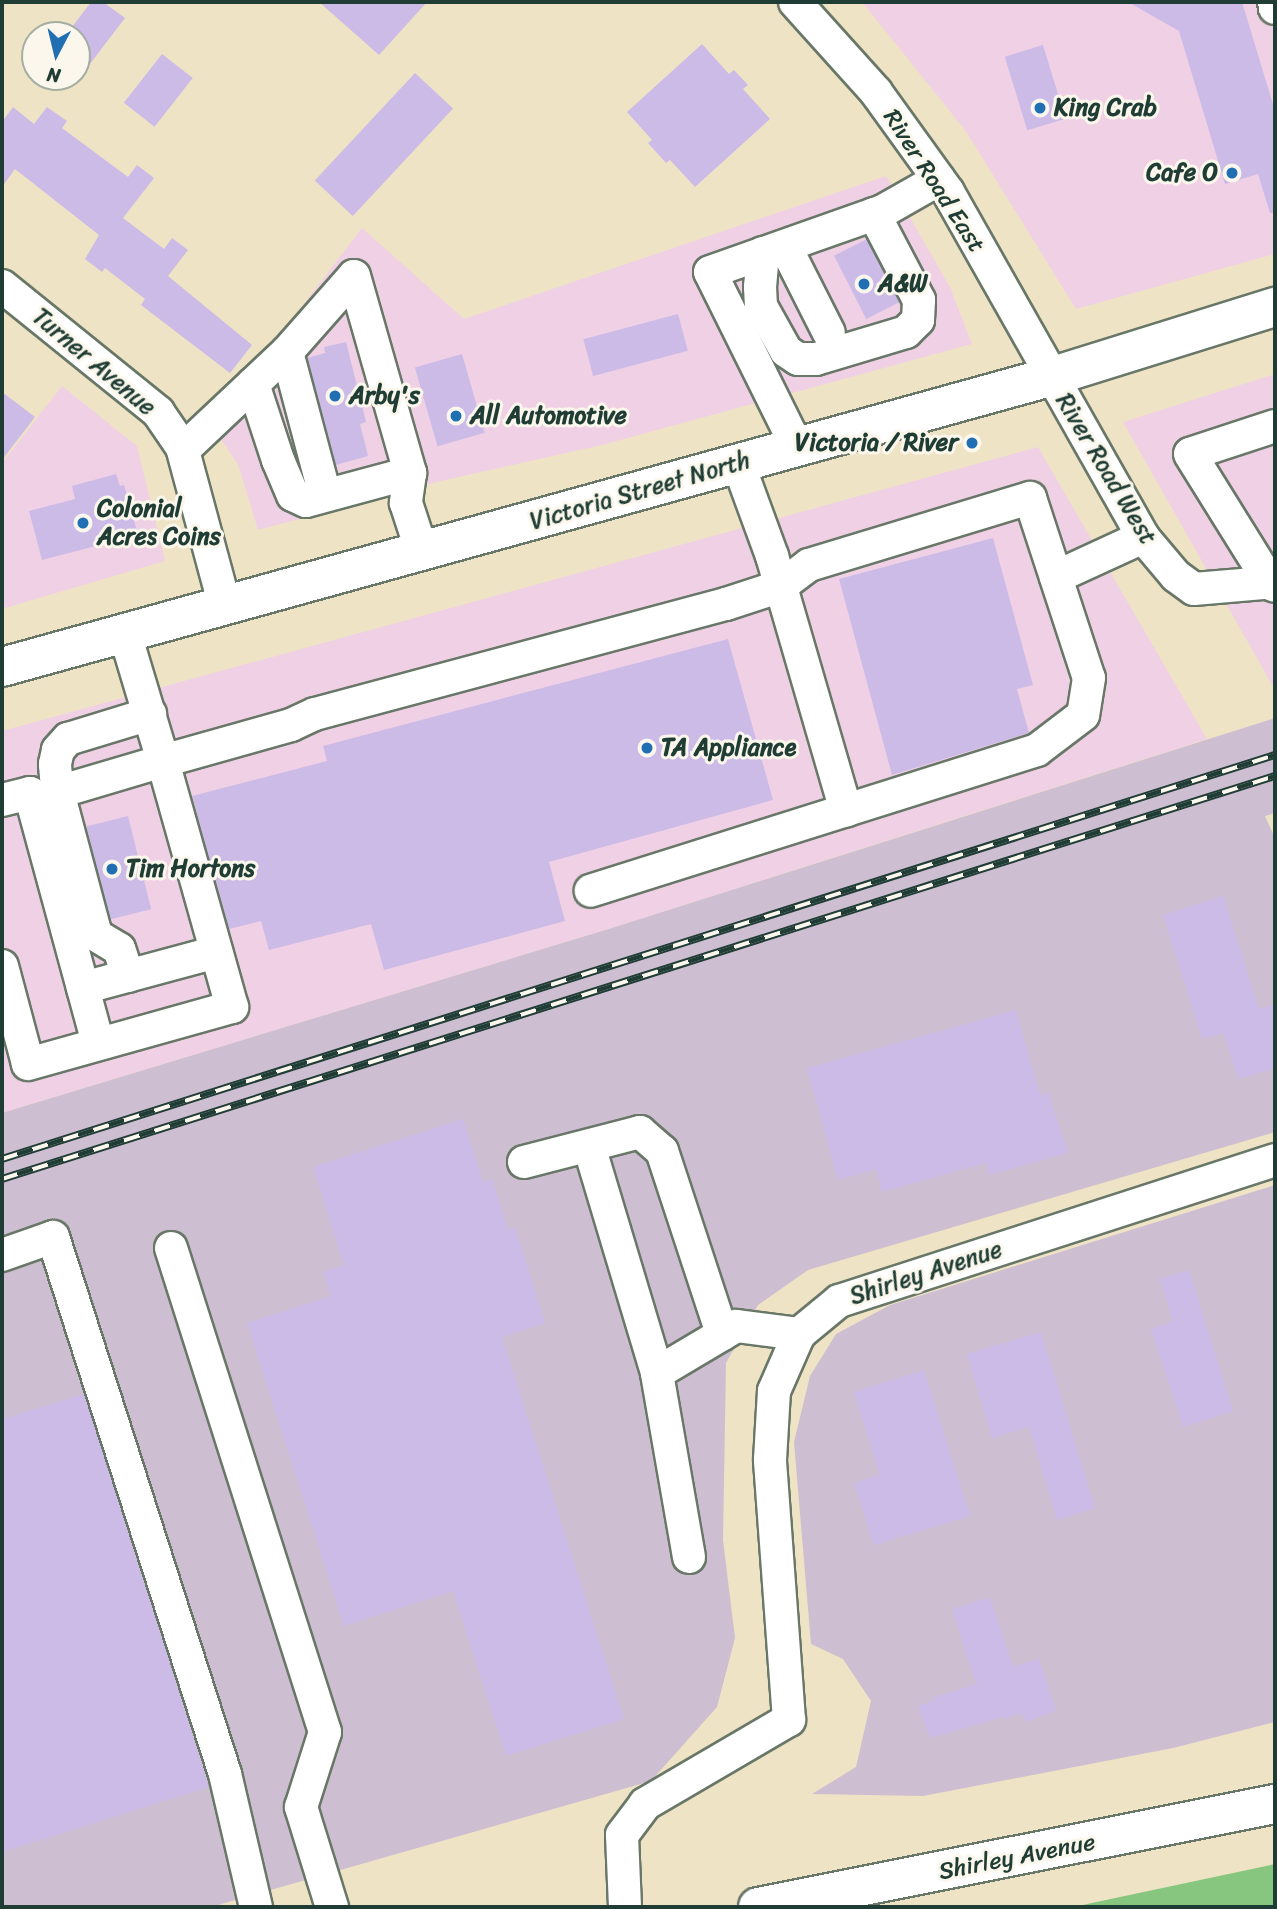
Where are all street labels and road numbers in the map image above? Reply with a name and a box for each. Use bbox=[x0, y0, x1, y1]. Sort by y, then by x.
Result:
street label: River Road East bbox=[877, 104, 991, 258]
street label: Turner Avenue bbox=[27, 302, 161, 422]
street label: River Road West bbox=[1050, 388, 1162, 550]
street label: Victoria Street North bbox=[526, 446, 754, 536]
street label: Shirley Avenue bbox=[846, 1235, 1006, 1311]
street label: Shirley Avenue bbox=[936, 1828, 1098, 1886]

